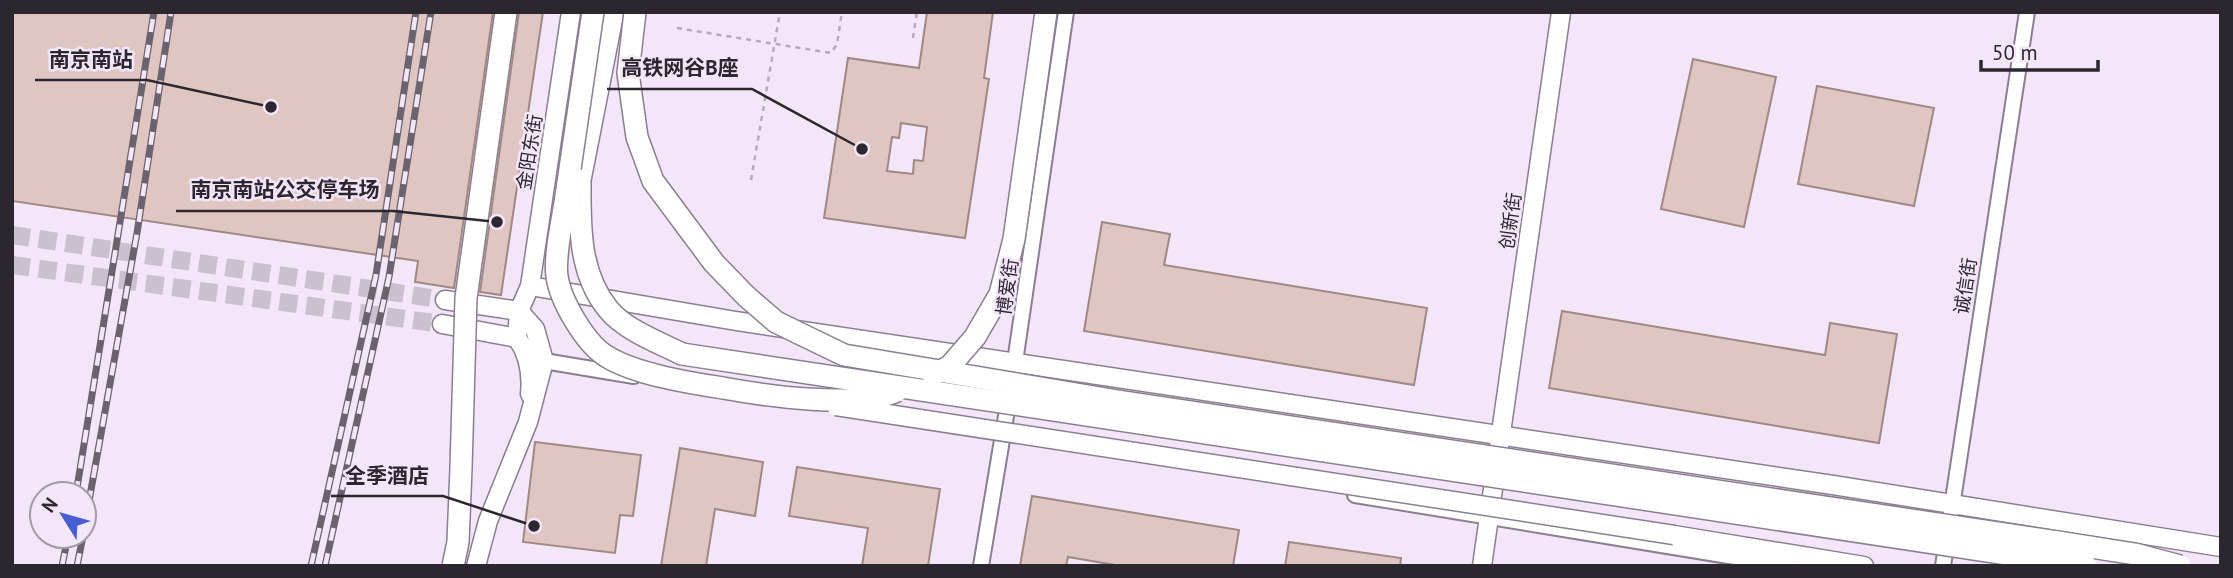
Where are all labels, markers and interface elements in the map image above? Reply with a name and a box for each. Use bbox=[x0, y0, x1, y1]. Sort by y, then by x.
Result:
scale bar bbox=[1981, 28, 2098, 72]
callout: 南京南站 bbox=[35, 38, 147, 80]
text: 50 m bbox=[1992, 39, 2038, 66]
text: 南京南站 bbox=[49, 46, 133, 73]
callout: 高铁网谷B座 bbox=[607, 47, 752, 89]
text: 高铁网谷B座 bbox=[621, 54, 739, 81]
street label: 金阳东街 bbox=[511, 113, 547, 191]
callout: 南京南站公交停车场 bbox=[176, 169, 393, 211]
text: 南京南站公交停车场 bbox=[191, 176, 380, 203]
street label: 创新街 bbox=[1494, 191, 1526, 251]
street label: 诚信街 bbox=[1949, 256, 1981, 316]
street label: 博爱街 bbox=[991, 257, 1023, 317]
callout: 全季酒店 bbox=[331, 454, 443, 496]
text: 全季酒店 bbox=[345, 462, 429, 489]
north arrow bbox=[28, 480, 98, 550]
text: N bbox=[36, 493, 63, 517]

